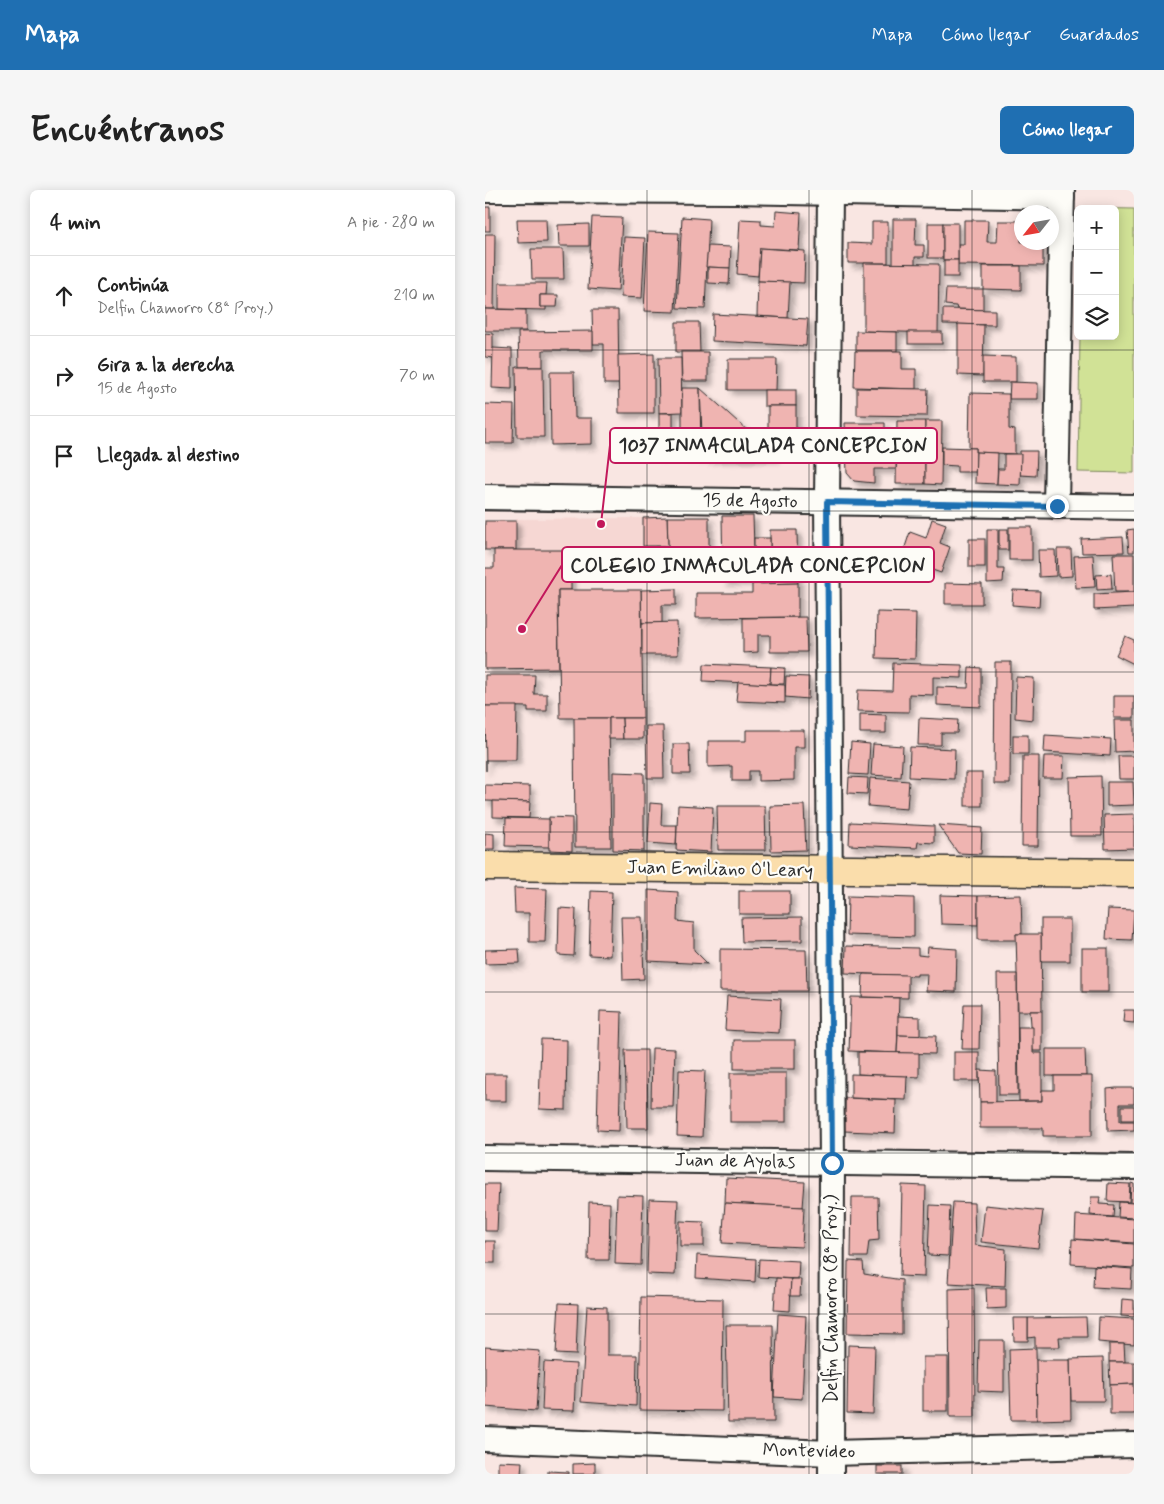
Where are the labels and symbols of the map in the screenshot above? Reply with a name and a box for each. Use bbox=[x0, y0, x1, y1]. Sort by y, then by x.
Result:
north arrow bbox=[1014, 205, 1059, 250]
callout: 1037 INMACULADA CONCEPCION bbox=[610, 428, 937, 463]
text: 1037 INMACULADA CONCEPCION bbox=[619, 433, 928, 460]
street label: 15 de Agosto bbox=[702, 488, 798, 515]
route end bbox=[1046, 495, 1069, 518]
callout: COLEGIO INMACULADA CONCEPCION bbox=[562, 547, 934, 582]
text: COLEGIO INMACULADA CONCEPCION bbox=[570, 553, 926, 580]
street label: Juan Emiliano O'Leary bbox=[627, 855, 813, 883]
street label: Juan de Ayolas bbox=[674, 1147, 796, 1176]
route start bbox=[821, 1152, 844, 1175]
street label: Delfin Chamorro (8ª Proy.) bbox=[819, 1194, 845, 1404]
street label: Montevideo bbox=[762, 1438, 856, 1464]

